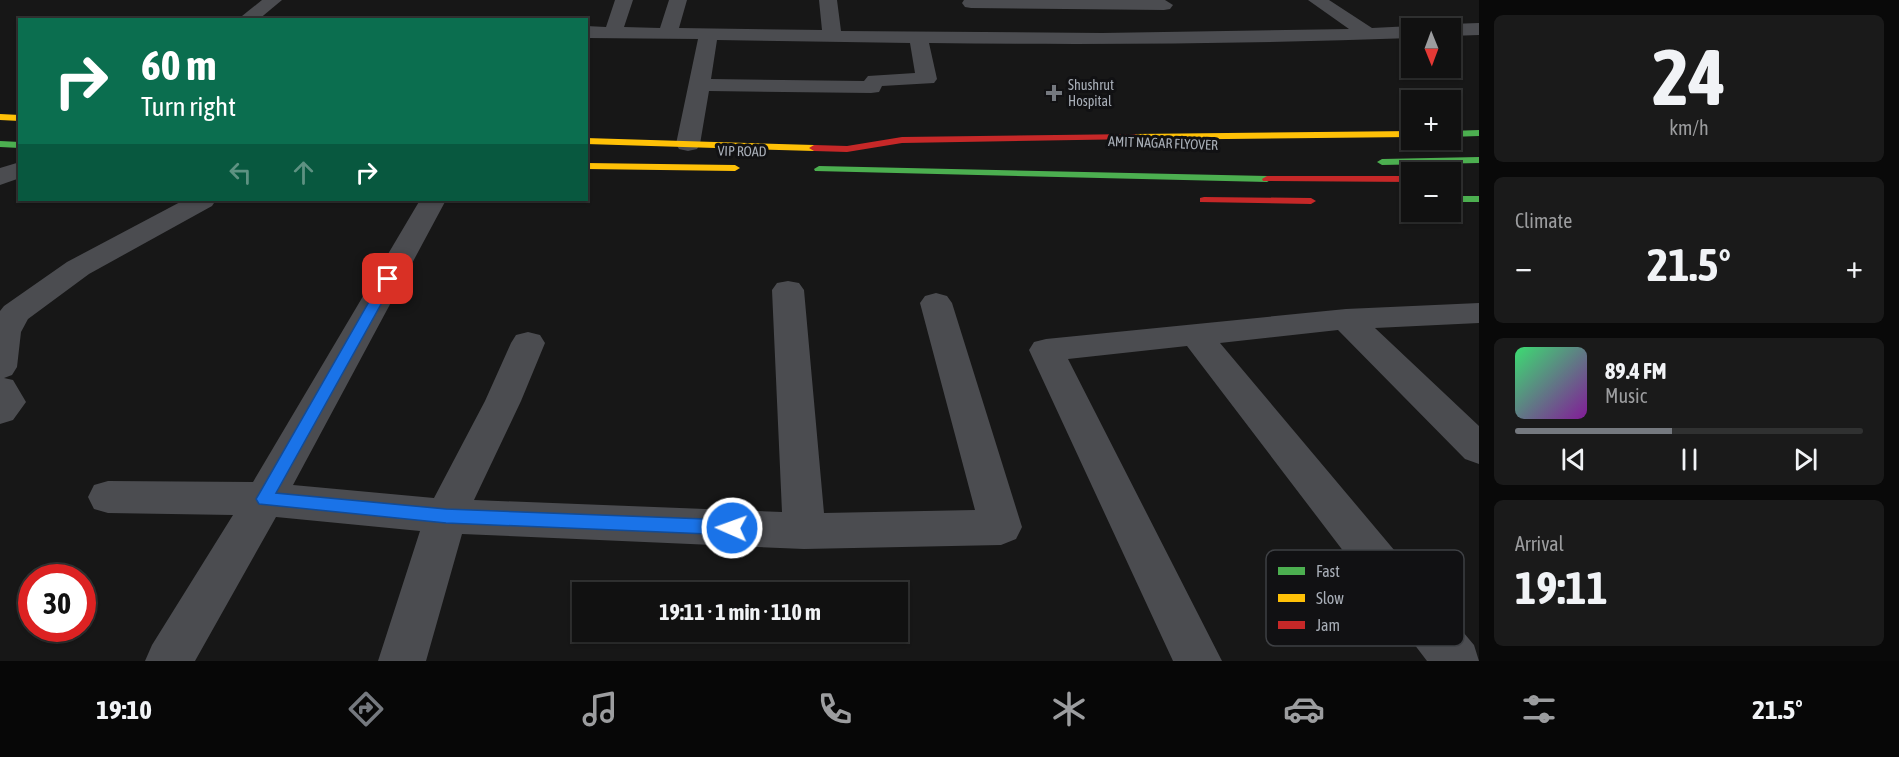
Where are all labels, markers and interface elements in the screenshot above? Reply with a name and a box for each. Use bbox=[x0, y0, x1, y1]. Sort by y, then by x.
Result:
north arrow bbox=[1401, 18, 1461, 78]
map controls bbox=[1401, 18, 1461, 222]
text: 24 bbox=[1652, 32, 1726, 122]
text: 60 m bbox=[141, 41, 216, 89]
icon: right bbox=[42, 42, 120, 120]
place label: Shushrut Hospital bbox=[1068, 77, 1114, 109]
marker: Shushrut Hospital bbox=[1045, 84, 1063, 102]
button: + bbox=[1401, 90, 1461, 150]
text: Turn right bbox=[141, 91, 236, 122]
text: km/h bbox=[1669, 116, 1709, 139]
street label: AMIT NAGAR FLYOVER bbox=[1108, 133, 1218, 153]
street label: VIP ROAD bbox=[717, 143, 767, 159]
icon: left bbox=[224, 156, 257, 189]
icon: ahead bbox=[287, 156, 320, 189]
icon: right bbox=[350, 156, 383, 189]
button: − bbox=[1401, 162, 1461, 222]
text: Climate bbox=[1515, 209, 1572, 232]
text: 21.5° bbox=[1647, 239, 1731, 291]
text: − bbox=[1515, 247, 1532, 285]
text: + bbox=[1846, 247, 1863, 285]
pin bbox=[362, 253, 413, 304]
icon: arrive bbox=[371, 262, 404, 295]
text: 89.4 FM bbox=[1605, 358, 1667, 384]
text: Music bbox=[1605, 384, 1647, 407]
icon: previous bbox=[1557, 443, 1590, 476]
icon: pause bbox=[1673, 443, 1706, 476]
icon: next bbox=[1789, 443, 1822, 476]
position arrow bbox=[700, 496, 764, 560]
text: Arrival bbox=[1515, 532, 1564, 555]
legend bbox=[1266, 550, 1464, 646]
text: Fast bbox=[1316, 562, 1340, 580]
text: 19:11 bbox=[1515, 562, 1608, 614]
speed limit sign: 30 bbox=[18, 564, 96, 642]
text: Slow bbox=[1316, 589, 1344, 607]
text: 19:11 · 1 min · 110 m bbox=[659, 599, 821, 625]
text: Jam bbox=[1316, 616, 1340, 634]
icon: directions bbox=[345, 688, 387, 730]
icon: music bbox=[579, 688, 621, 730]
icon: phone bbox=[814, 688, 856, 730]
icon: climate bbox=[1048, 688, 1090, 730]
icon: car bbox=[1283, 688, 1325, 730]
icon: filters bbox=[1518, 688, 1560, 730]
text: 19:10 bbox=[96, 694, 152, 725]
text: 21.5° bbox=[1752, 694, 1803, 725]

